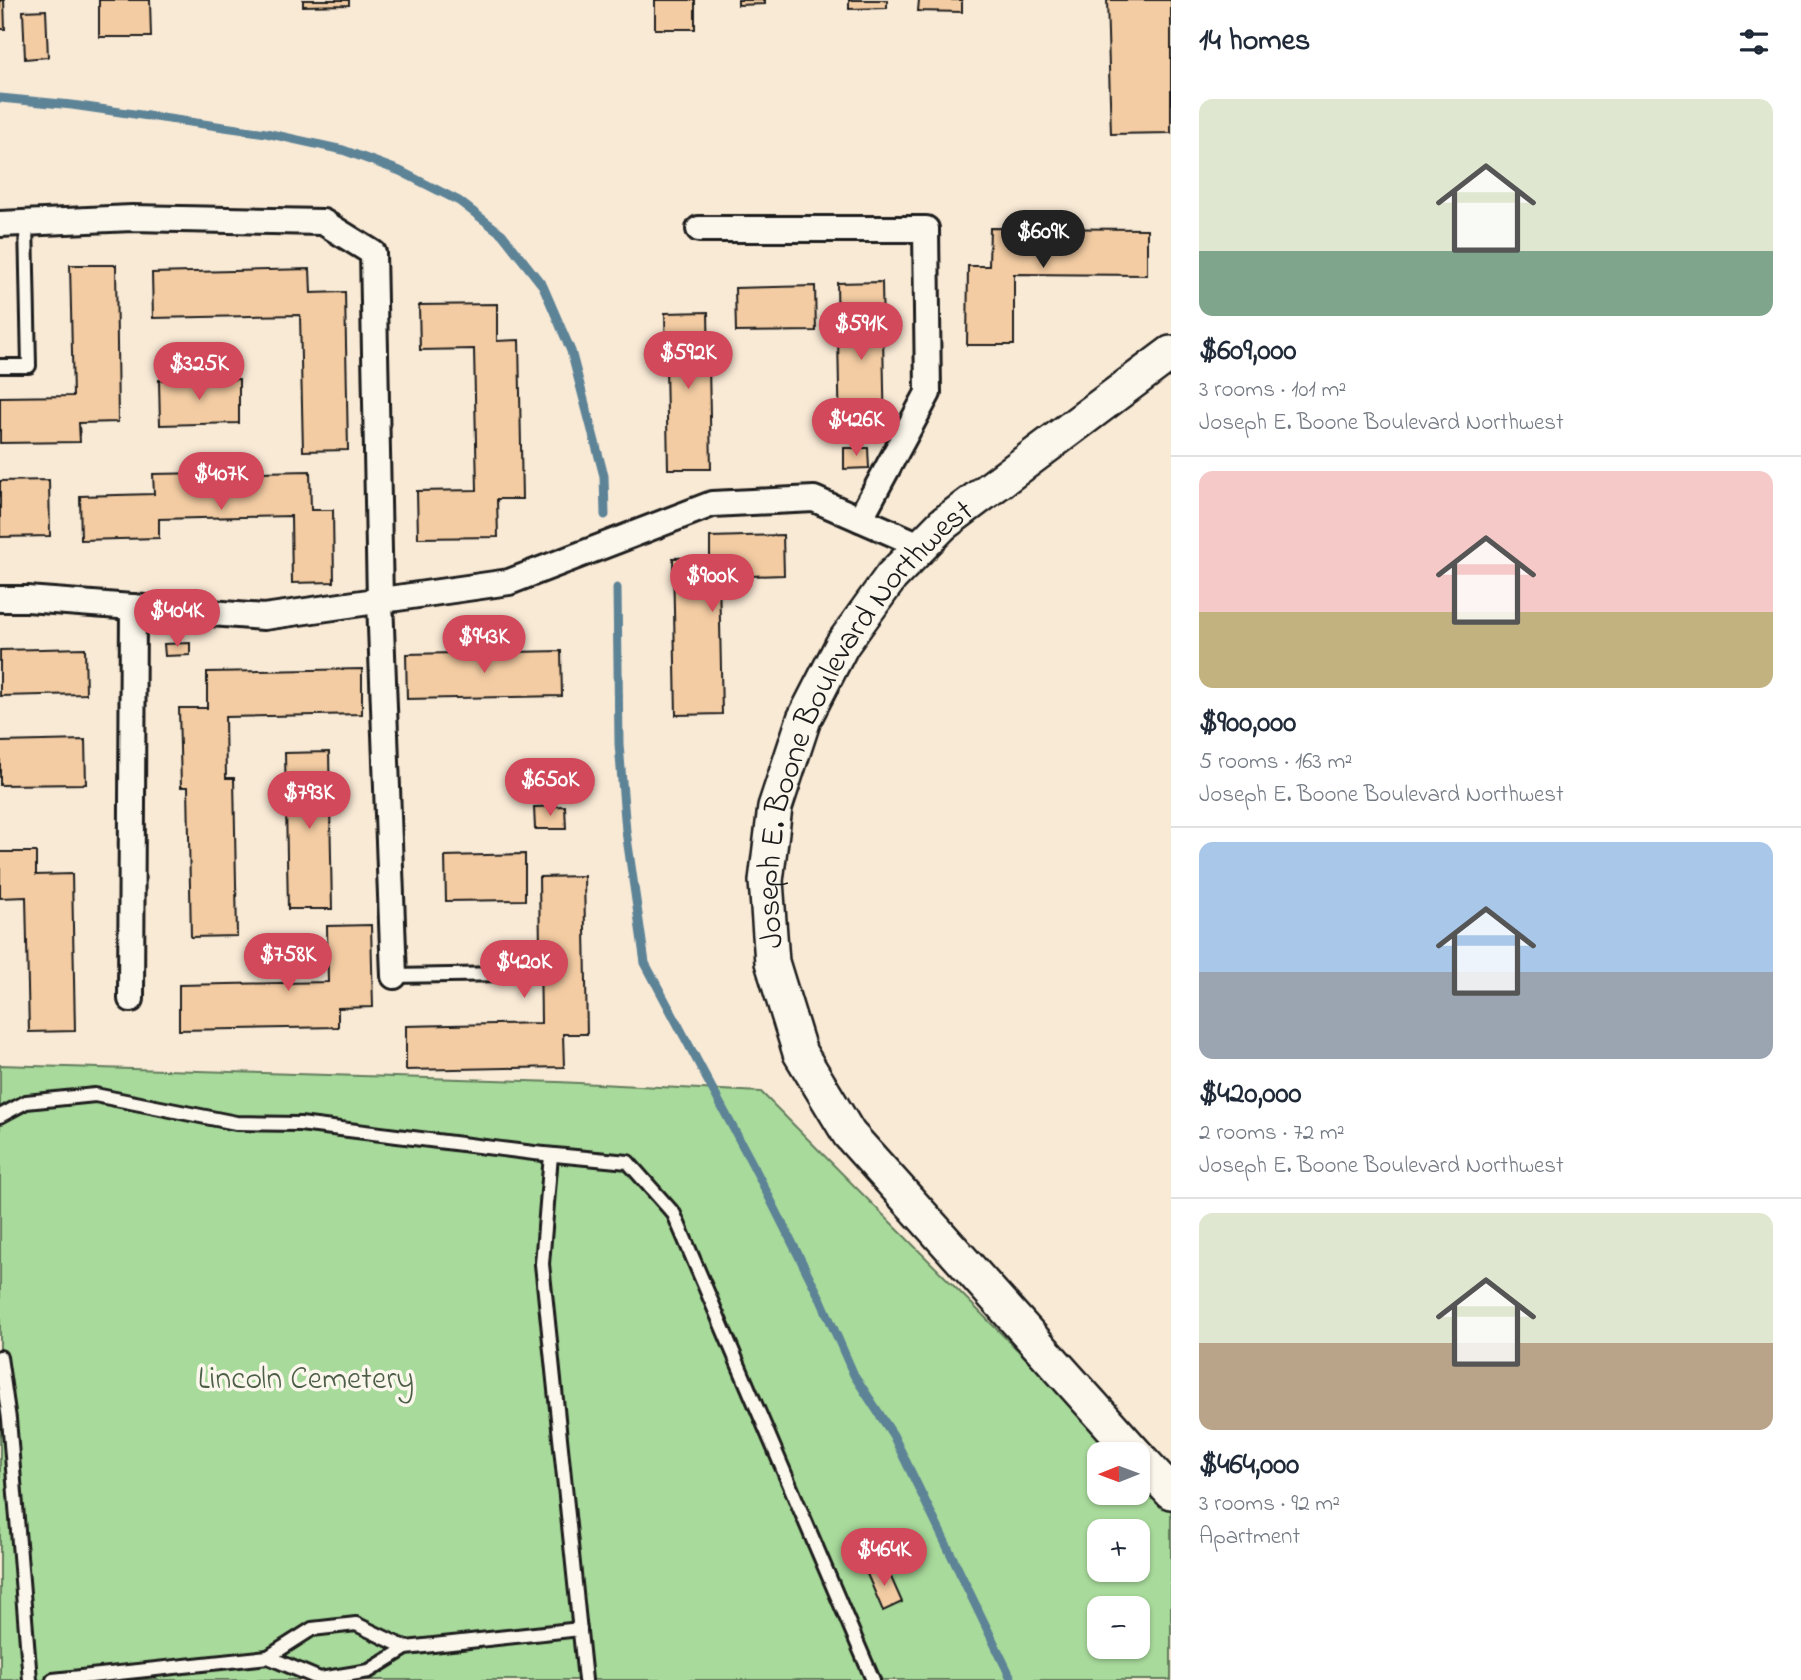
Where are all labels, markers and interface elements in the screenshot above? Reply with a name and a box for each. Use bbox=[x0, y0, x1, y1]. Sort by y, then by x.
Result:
text: 14 homes bbox=[1199, 20, 1310, 64]
icon: filters bbox=[1735, 23, 1773, 61]
icon: home bbox=[1423, 145, 1549, 271]
pin: $609K bbox=[994, 210, 1092, 270]
text: $609K bbox=[1017, 216, 1069, 249]
pin: $591K bbox=[812, 302, 910, 362]
text: $591K bbox=[835, 308, 887, 341]
text: $609,000 bbox=[1199, 330, 1296, 374]
pin: $592K bbox=[639, 332, 737, 391]
text: $592K bbox=[660, 337, 716, 370]
pin: $325K bbox=[150, 342, 248, 402]
text: $325K bbox=[169, 348, 229, 381]
text: 3 rooms · 101 m² bbox=[1199, 374, 1346, 407]
pin: $426K bbox=[807, 398, 905, 458]
text: $426K bbox=[828, 404, 884, 437]
text: Joseph E. Boone Boulevard Northwest bbox=[1199, 407, 1564, 440]
pin: $407K bbox=[172, 452, 270, 512]
text: $407K bbox=[194, 458, 248, 491]
street label: Joseph E. Boone Boulevard Northwest bbox=[746, 489, 985, 950]
icon: home bbox=[1423, 517, 1549, 643]
pin: $900K bbox=[663, 554, 761, 614]
text: $900K bbox=[686, 560, 738, 593]
pin: $404K bbox=[128, 590, 226, 649]
text: $404K bbox=[150, 595, 204, 628]
pin: $943K bbox=[435, 616, 533, 675]
text: $943K bbox=[459, 621, 509, 654]
text: $900,000 bbox=[1199, 702, 1296, 746]
text: 5 rooms · 163 m² bbox=[1199, 746, 1352, 779]
pin: $650K bbox=[501, 758, 599, 818]
text: $650K bbox=[521, 764, 579, 797]
pin: $793K bbox=[260, 772, 358, 831]
text: $793K bbox=[284, 777, 334, 810]
text: Joseph E. Boone Boulevard Northwest bbox=[1199, 779, 1564, 812]
icon: home bbox=[1423, 888, 1549, 1014]
pin: $758K bbox=[239, 934, 337, 993]
text: $758K bbox=[260, 939, 316, 972]
pin: $420K bbox=[475, 940, 573, 1000]
text: $420K bbox=[496, 946, 552, 979]
text: $420,000 bbox=[1199, 1073, 1301, 1117]
text: 2 rooms · 72 m² bbox=[1199, 1117, 1345, 1150]
text: Joseph E. Boone Boulevard Northwest bbox=[1199, 1150, 1564, 1183]
icon: home bbox=[1423, 1259, 1549, 1385]
park label: Lincoln Cemetery bbox=[198, 1357, 414, 1404]
north arrow bbox=[1087, 1442, 1150, 1505]
map controls bbox=[1087, 1442, 1150, 1659]
text: $464,000 bbox=[1199, 1444, 1299, 1488]
text: 3 rooms · 92 m² bbox=[1199, 1488, 1340, 1521]
button: + bbox=[1087, 1519, 1150, 1582]
text: Apartment bbox=[1199, 1521, 1300, 1554]
pin: $464K bbox=[835, 1528, 933, 1588]
text: $464K bbox=[857, 1534, 911, 1567]
button: − bbox=[1087, 1596, 1150, 1659]

